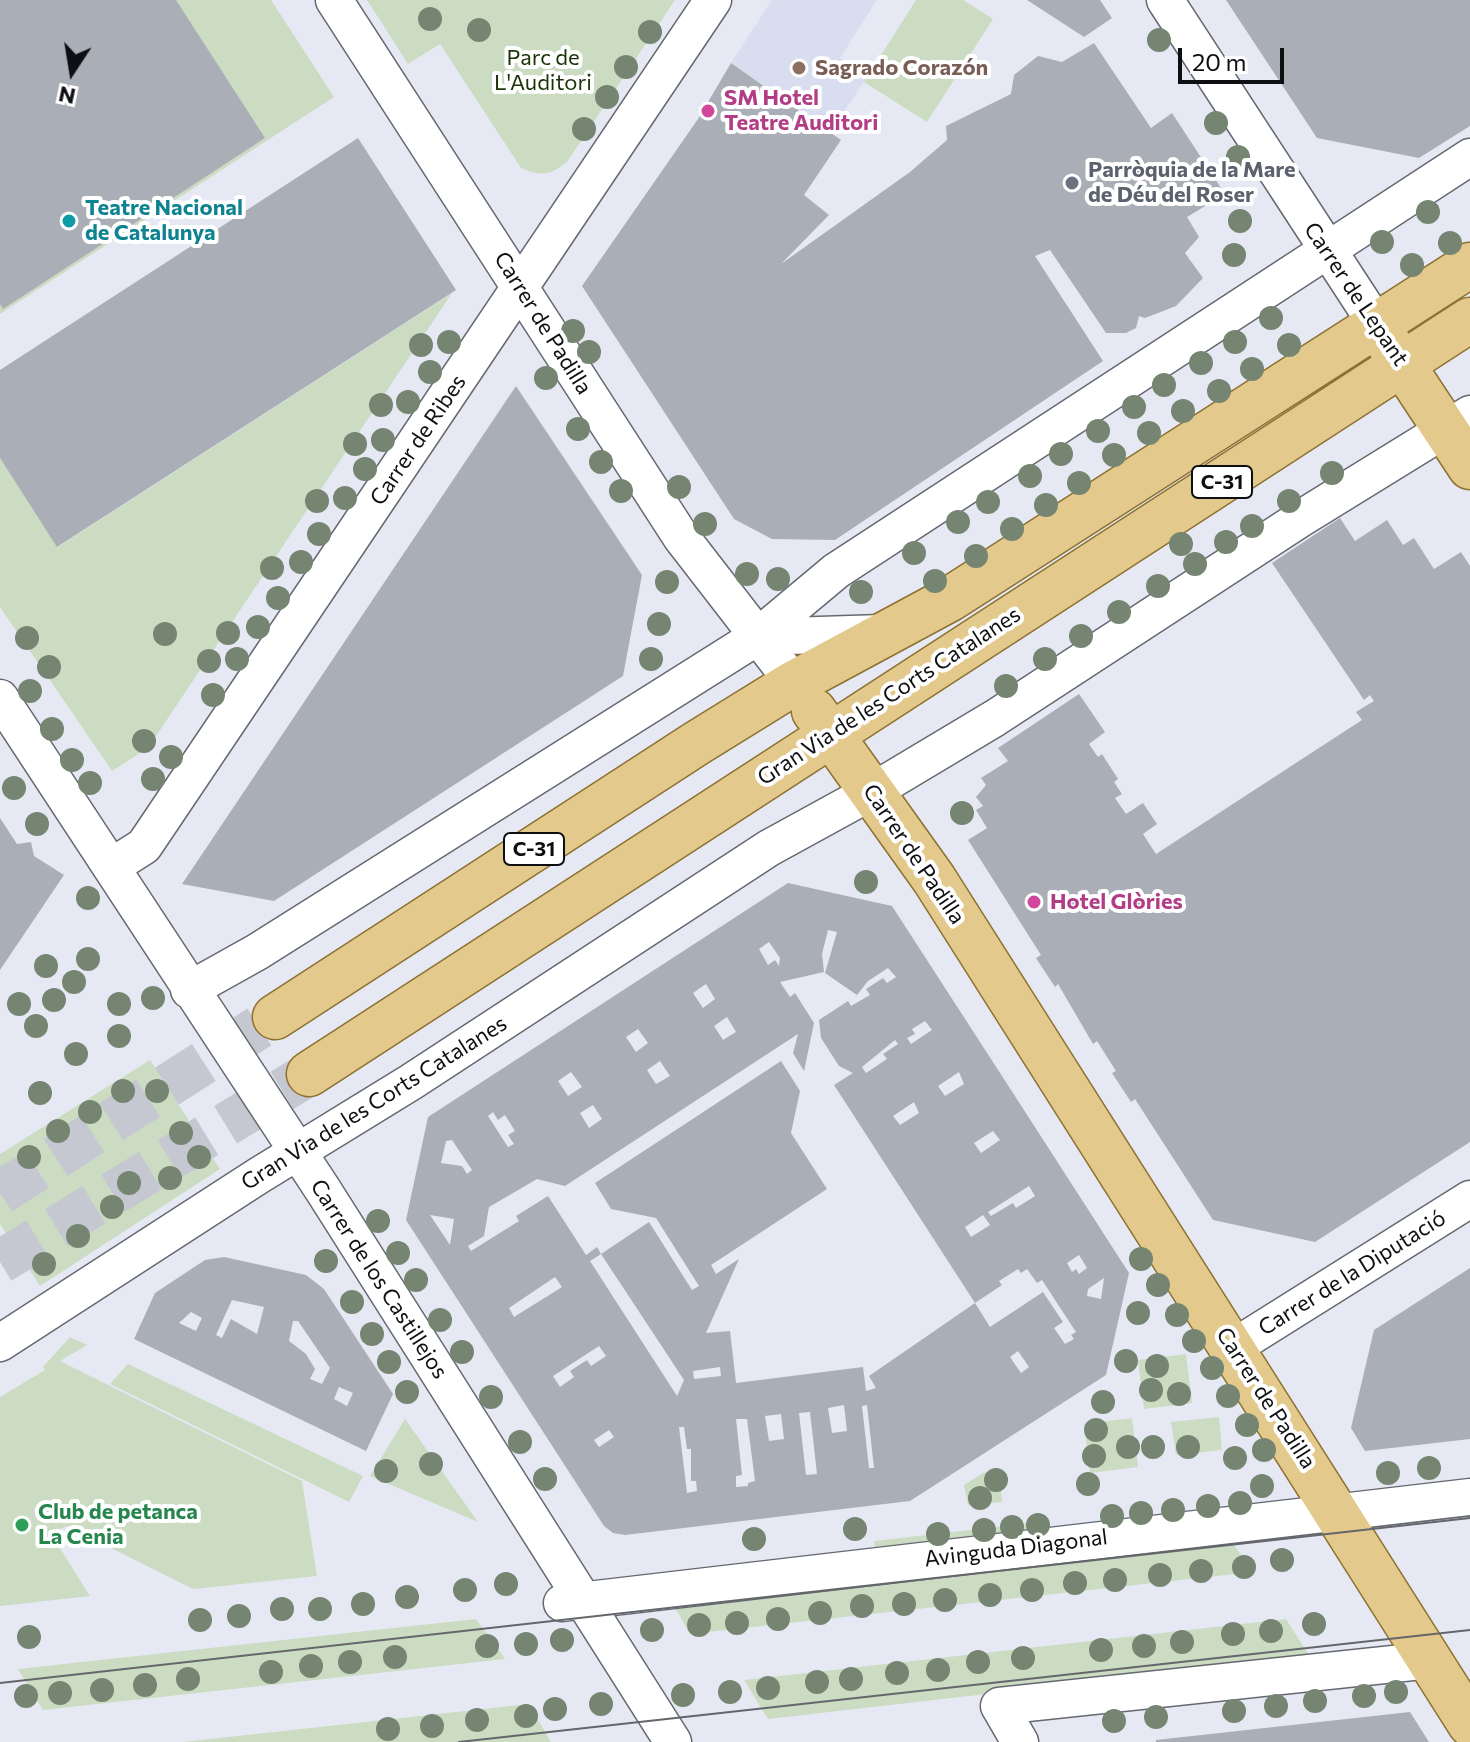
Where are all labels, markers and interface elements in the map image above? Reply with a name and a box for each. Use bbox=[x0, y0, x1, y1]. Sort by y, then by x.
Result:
north arrow bbox=[32, 32, 112, 112]
scale bar bbox=[1182, 32, 1288, 82]
park label: Parc de L'Auditori bbox=[494, 45, 592, 96]
text: 20 m bbox=[1192, 47, 1246, 76]
place label: Sagrado Corazón bbox=[815, 55, 988, 81]
marker: Sagrado Corazón bbox=[790, 59, 808, 77]
text: N bbox=[56, 81, 78, 111]
place label: SM Hotel Teatre Auditori bbox=[724, 85, 878, 136]
marker: SM Hotel Teatre Auditori bbox=[699, 102, 717, 120]
place label: Parròquia de la Mare de Déu del Roser bbox=[1088, 157, 1296, 208]
marker: Parròquia de la Mare de Déu del Roser bbox=[1063, 174, 1081, 192]
place label: Teatre Nacional de Catalunya bbox=[85, 195, 243, 246]
marker: Teatre Nacional de Catalunya bbox=[60, 212, 78, 230]
street label: Carrer de Lepant bbox=[1298, 217, 1414, 371]
street label: Carrer de Padilla bbox=[489, 247, 597, 399]
street label: Carrer de Ribes bbox=[365, 370, 471, 510]
road number: C-31 bbox=[1192, 466, 1252, 498]
street label: Gran Via de les Corts Catalanes bbox=[753, 601, 1025, 791]
street label: Carrer de Padilla bbox=[857, 779, 971, 929]
road number: C-31 bbox=[504, 833, 564, 865]
place label: Hotel Glòries bbox=[1050, 889, 1183, 915]
marker: Hotel Glòries bbox=[1025, 893, 1043, 911]
street label: Gran Via de les Corts Catalanes bbox=[236, 1010, 512, 1196]
street label: Carrer de los Castillejos bbox=[305, 1174, 453, 1384]
street label: Carrer de la Diputació bbox=[1254, 1205, 1450, 1341]
street label: Carrer de Padilla bbox=[1210, 1322, 1322, 1474]
place label: Club de petanca La Cenia bbox=[38, 1499, 198, 1550]
marker: Club de petanca La Cenia bbox=[13, 1516, 31, 1534]
street label: Avinguda Diagonal bbox=[923, 1524, 1109, 1572]

